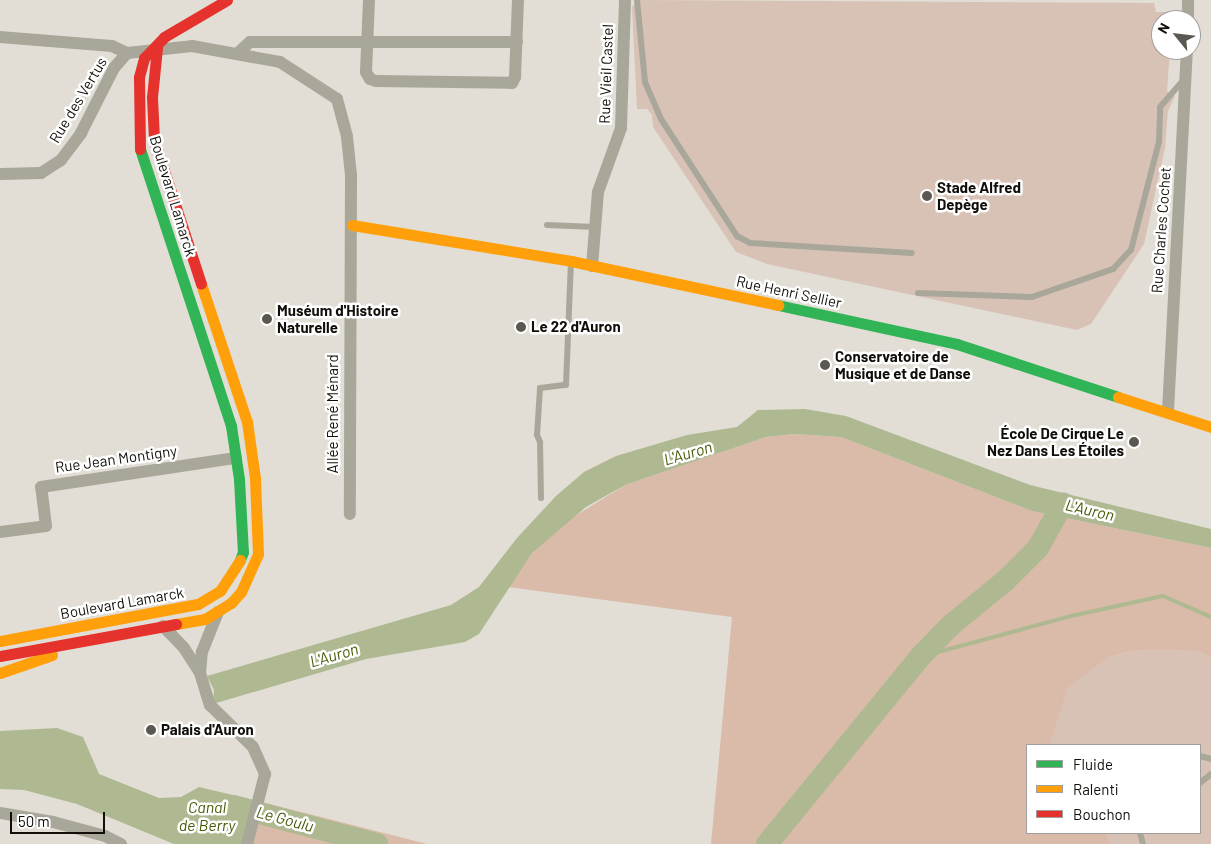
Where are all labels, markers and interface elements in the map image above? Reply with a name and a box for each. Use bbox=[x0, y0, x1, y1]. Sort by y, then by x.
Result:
north arrow bbox=[1151, 10, 1201, 60]
text: N bbox=[1154, 20, 1173, 36]
street label: Rue Vieil Castel bbox=[595, 24, 617, 124]
street label: Rue des Vertus bbox=[45, 54, 111, 146]
street label: Boulevard Lamarck bbox=[146, 134, 200, 258]
street label: Rue Charles Cochet bbox=[1148, 166, 1174, 294]
place label: Stade Alfred Depège bbox=[937, 178, 1021, 213]
marker: Stade Alfred Depège bbox=[921, 190, 933, 202]
street label: Rue Henri Sellier bbox=[735, 272, 843, 312]
place label: Muséum d'Histoire Naturelle bbox=[277, 301, 399, 336]
marker: Muséum d'Histoire Naturelle bbox=[261, 313, 273, 325]
place label: Le 22 d'Auron bbox=[531, 318, 621, 336]
marker: Le 22 d'Auron bbox=[515, 321, 527, 333]
place label: Conservatoire de Musique et de Danse bbox=[835, 347, 971, 382]
street label: Allée René Ménard bbox=[324, 354, 342, 474]
marker: Conservatoire de Musique et de Danse bbox=[819, 359, 831, 371]
place label: École De Cirque Le Nez Dans Les Étoiles bbox=[987, 424, 1124, 459]
marker: École De Cirque Le Nez Dans Les Étoiles bbox=[1128, 436, 1140, 448]
water label: L'Auron bbox=[662, 437, 714, 469]
street label: Rue Jean Montigny bbox=[54, 442, 178, 476]
water label: L'Auron bbox=[1064, 495, 1116, 525]
street label: Boulevard Lamarck bbox=[59, 583, 185, 623]
water label: L'Auron bbox=[308, 639, 360, 671]
place label: Palais d'Auron bbox=[161, 721, 254, 739]
marker: Palais d'Auron bbox=[145, 724, 157, 736]
legend bbox=[1026, 744, 1201, 834]
text: Fluide bbox=[1073, 755, 1113, 773]
text: Ralenti bbox=[1073, 780, 1119, 798]
water label: Canal de Berry bbox=[179, 797, 235, 835]
scale bar bbox=[12, 802, 108, 834]
water label: Le Goulu bbox=[254, 802, 316, 836]
text: Bouchon bbox=[1073, 805, 1131, 823]
text: 50 m bbox=[18, 812, 50, 830]

